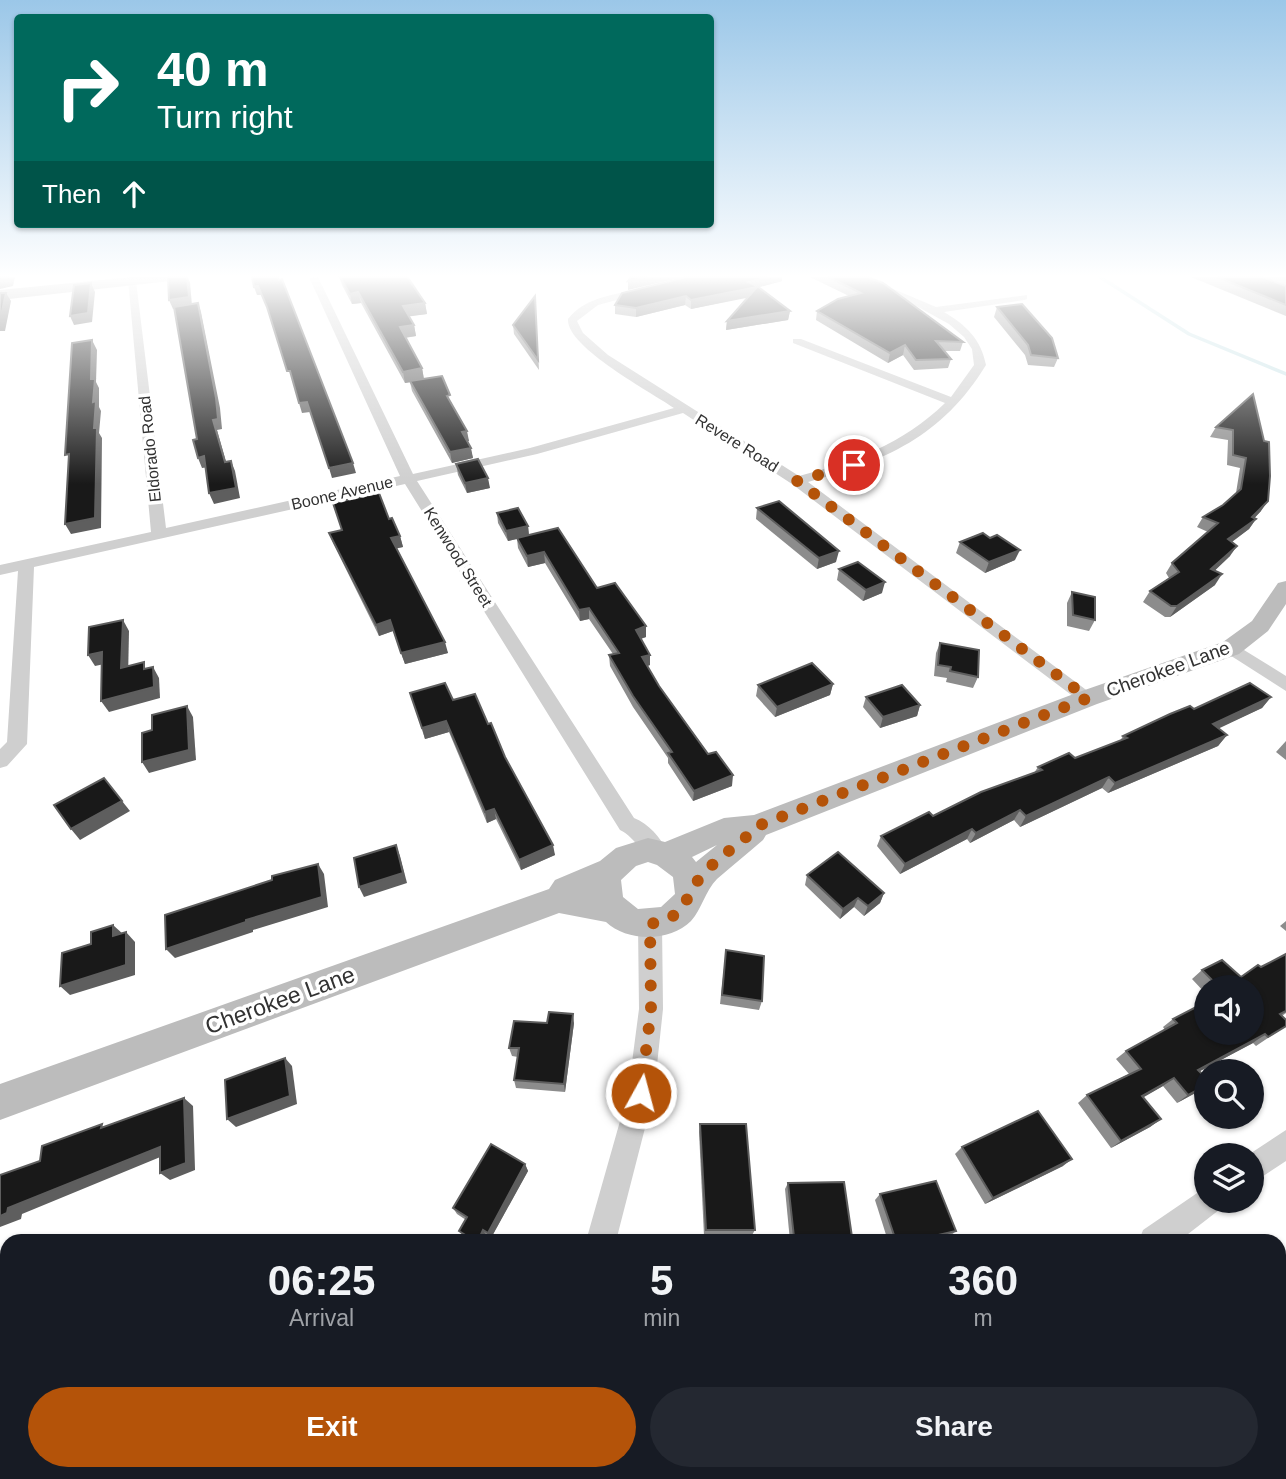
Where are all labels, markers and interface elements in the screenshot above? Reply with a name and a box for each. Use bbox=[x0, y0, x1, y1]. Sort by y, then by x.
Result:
icon: right bbox=[42, 42, 133, 133]
text: 40 m bbox=[157, 42, 269, 96]
text: Turn right bbox=[157, 99, 293, 135]
icon: ahead bbox=[115, 175, 153, 213]
text: Then bbox=[42, 179, 101, 209]
street label: Eldorado Road bbox=[136, 395, 164, 503]
street label: Revere Road bbox=[693, 411, 781, 475]
pin bbox=[824, 435, 884, 495]
icon: arrive bbox=[835, 446, 873, 484]
street label: Boone Avenue bbox=[290, 473, 395, 513]
street label: Kenwood Street bbox=[421, 504, 496, 610]
street label: Cherokee Lane bbox=[1103, 637, 1233, 701]
street label: Cherokee Lane bbox=[202, 961, 358, 1039]
map controls bbox=[1194, 975, 1264, 1213]
button: sound bbox=[1194, 975, 1264, 1045]
position arrow bbox=[604, 1056, 678, 1130]
button: search bbox=[1194, 1059, 1264, 1129]
button: layers bbox=[1194, 1143, 1264, 1213]
text: 06:25 bbox=[268, 1257, 375, 1304]
text: 5 bbox=[650, 1257, 673, 1304]
text: 360 bbox=[948, 1257, 1018, 1304]
text: Arrival bbox=[289, 1305, 354, 1331]
text: min bbox=[643, 1305, 680, 1331]
text: m bbox=[974, 1305, 993, 1331]
button: Exit bbox=[28, 1387, 636, 1467]
button: Share bbox=[650, 1387, 1258, 1467]

